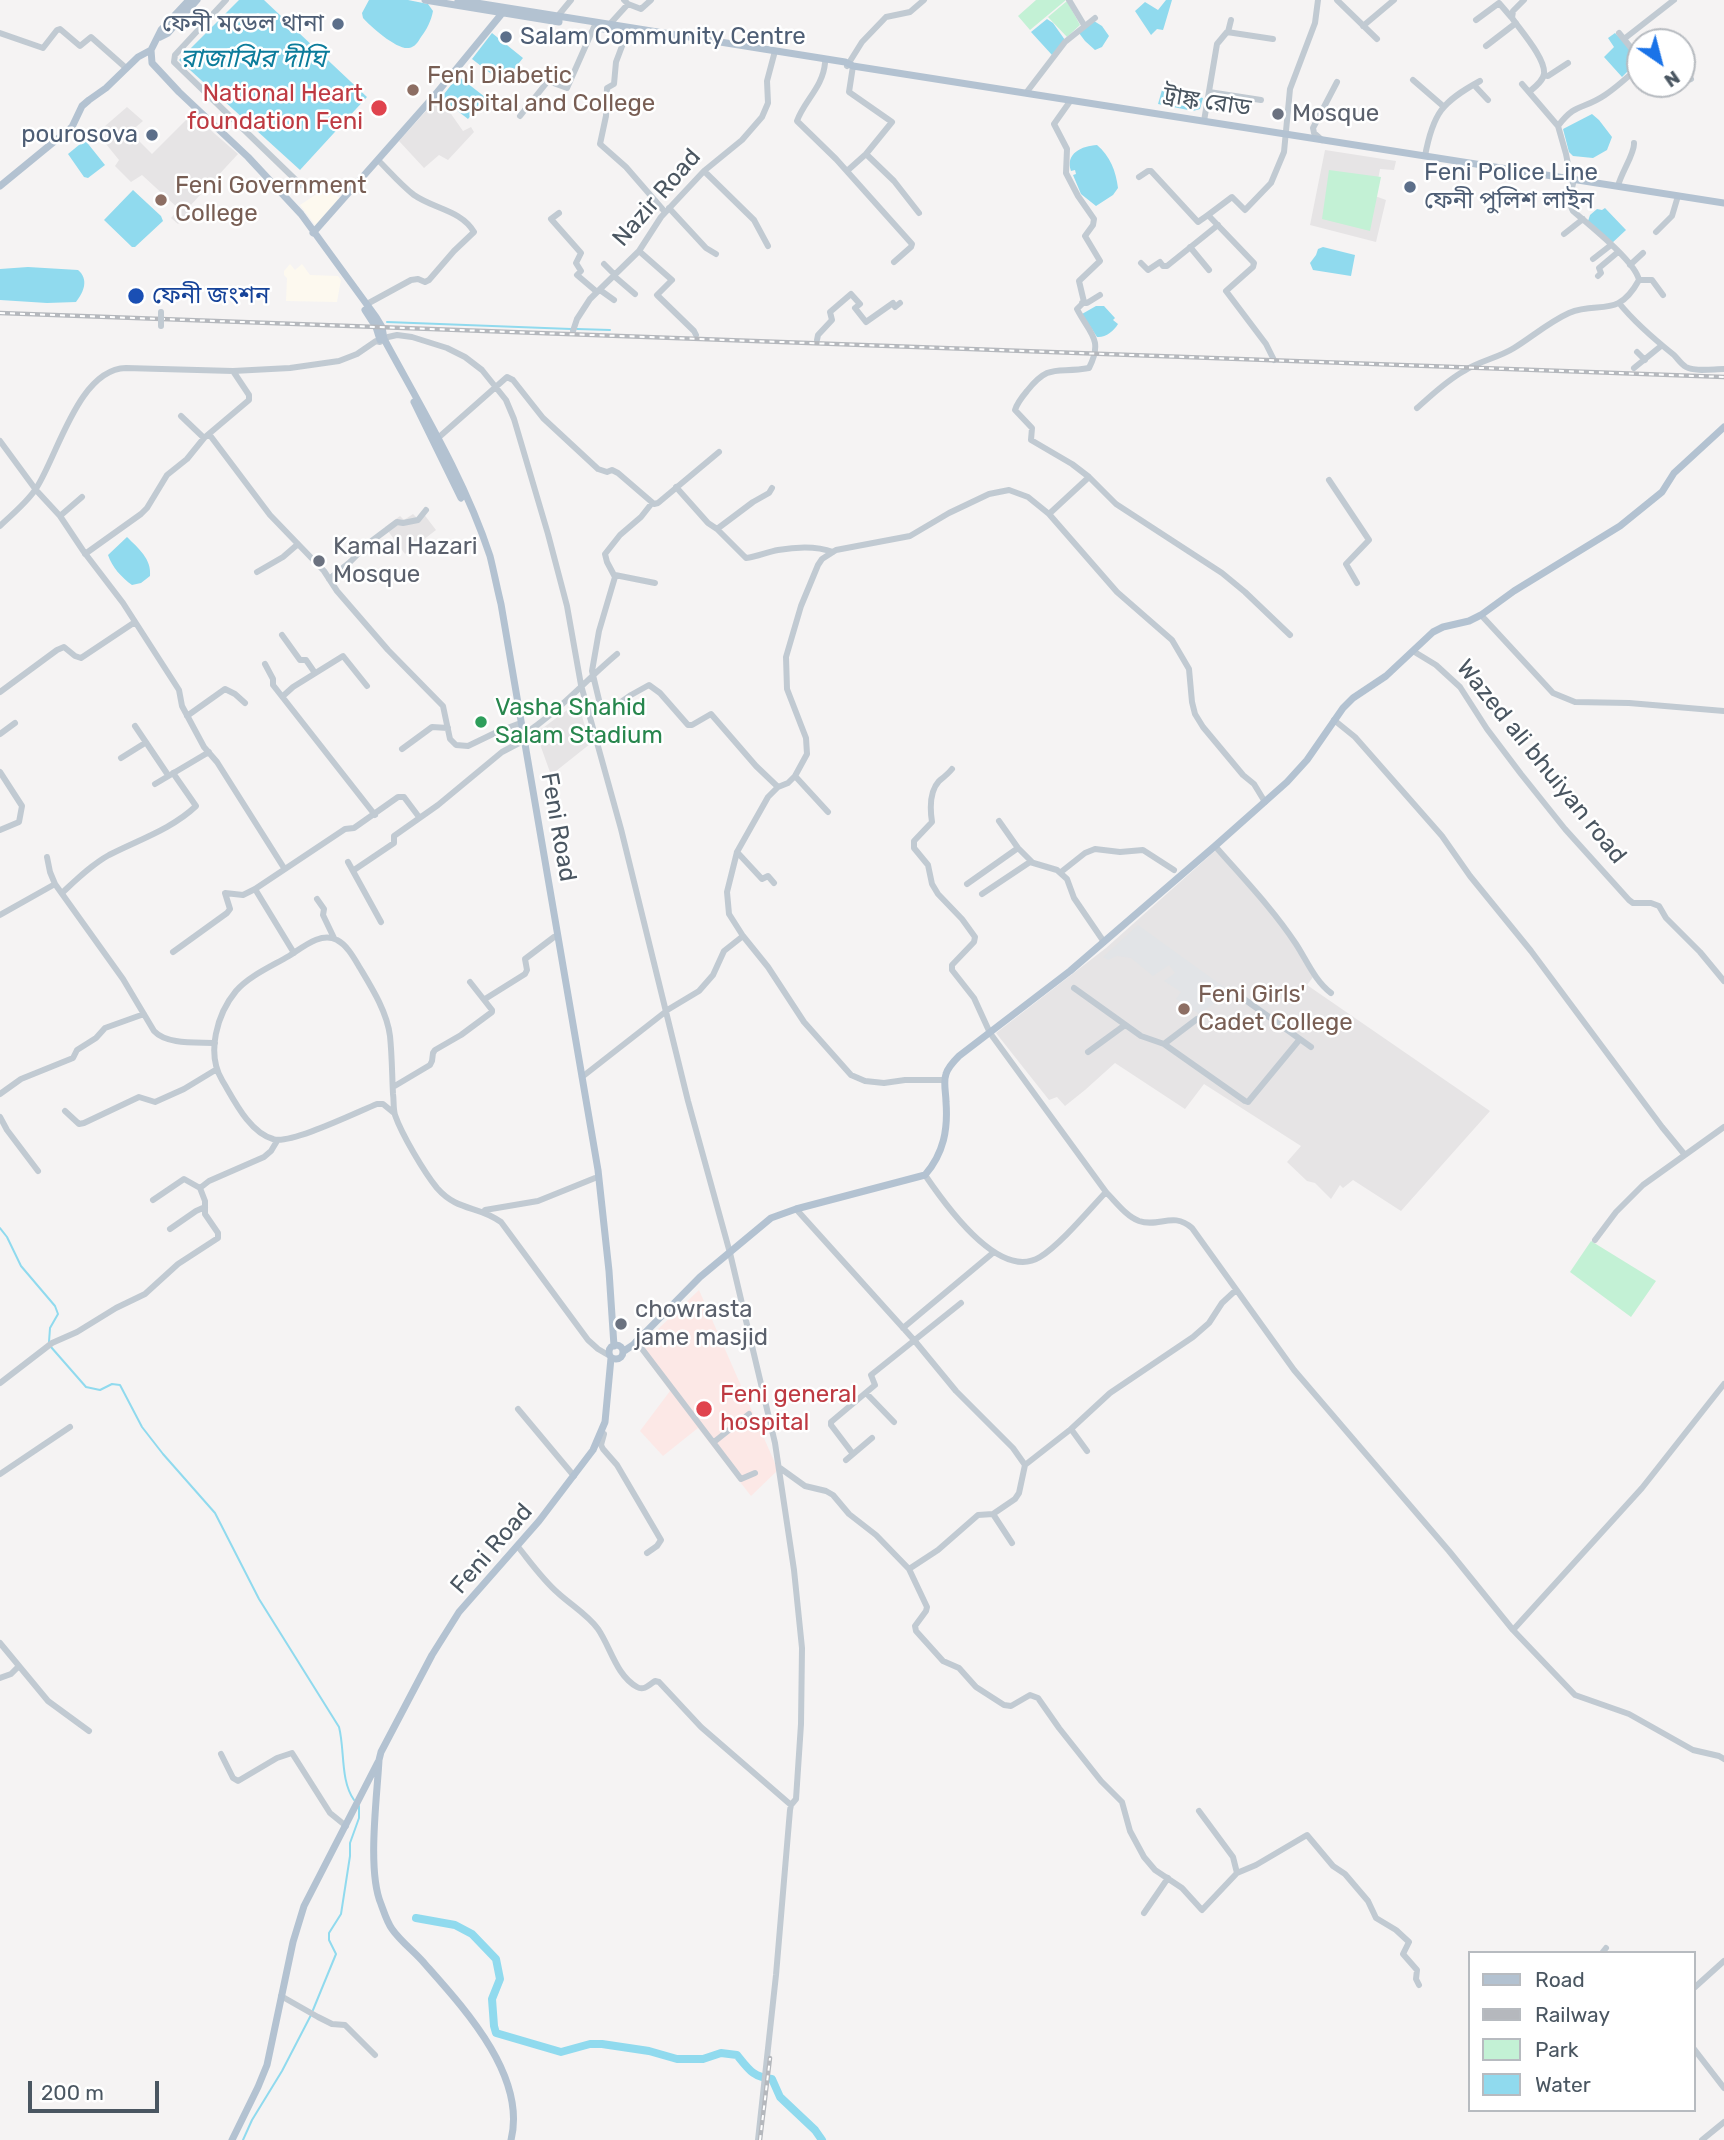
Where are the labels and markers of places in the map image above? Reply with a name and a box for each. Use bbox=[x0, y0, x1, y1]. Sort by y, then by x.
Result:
place label: ফেনী মডেল থানা bbox=[162, 10, 324, 38]
marker: ফেনী মডেল থানা bbox=[330, 16, 346, 32]
place label: Salam Community Centre bbox=[520, 23, 806, 51]
marker: Salam Community Centre bbox=[498, 29, 514, 45]
place label: Feni Diabetic Hospital and College bbox=[427, 62, 655, 118]
place label: National Heart foundation Feni bbox=[187, 80, 363, 136]
marker: Feni Diabetic Hospital and College bbox=[405, 82, 421, 98]
marker: National Heart foundation Feni bbox=[369, 98, 389, 118]
place label: Mosque bbox=[1292, 100, 1379, 128]
marker: Mosque bbox=[1270, 106, 1286, 122]
place label: pourosova bbox=[21, 121, 138, 149]
marker: pourosova bbox=[144, 127, 160, 143]
place label: Feni Police Line ফেনী পুলিশ লাইন bbox=[1424, 159, 1598, 215]
place label: Feni Government College bbox=[175, 172, 367, 228]
marker: Feni Police Line ফেনী পুলিশ লাইন bbox=[1402, 179, 1418, 195]
marker: Feni Government College bbox=[153, 192, 169, 208]
place label: ফেনী জংশন bbox=[152, 282, 269, 310]
marker: ফেনী জংশন bbox=[126, 286, 146, 306]
place label: Kamal Hazari Mosque bbox=[333, 533, 478, 589]
marker: Kamal Hazari Mosque bbox=[311, 553, 327, 569]
place label: Vasha Shahid Salam Stadium bbox=[495, 694, 663, 750]
marker: Vasha Shahid Salam Stadium bbox=[473, 714, 489, 730]
place label: Feni Girls' Cadet College bbox=[1198, 981, 1353, 1037]
marker: Feni Girls' Cadet College bbox=[1176, 1001, 1192, 1017]
place label: chowrasta jame masjid bbox=[635, 1296, 768, 1352]
marker: chowrasta jame masjid bbox=[613, 1316, 629, 1332]
place label: Feni general hospital bbox=[720, 1381, 857, 1437]
marker: Feni general hospital bbox=[694, 1399, 714, 1419]

